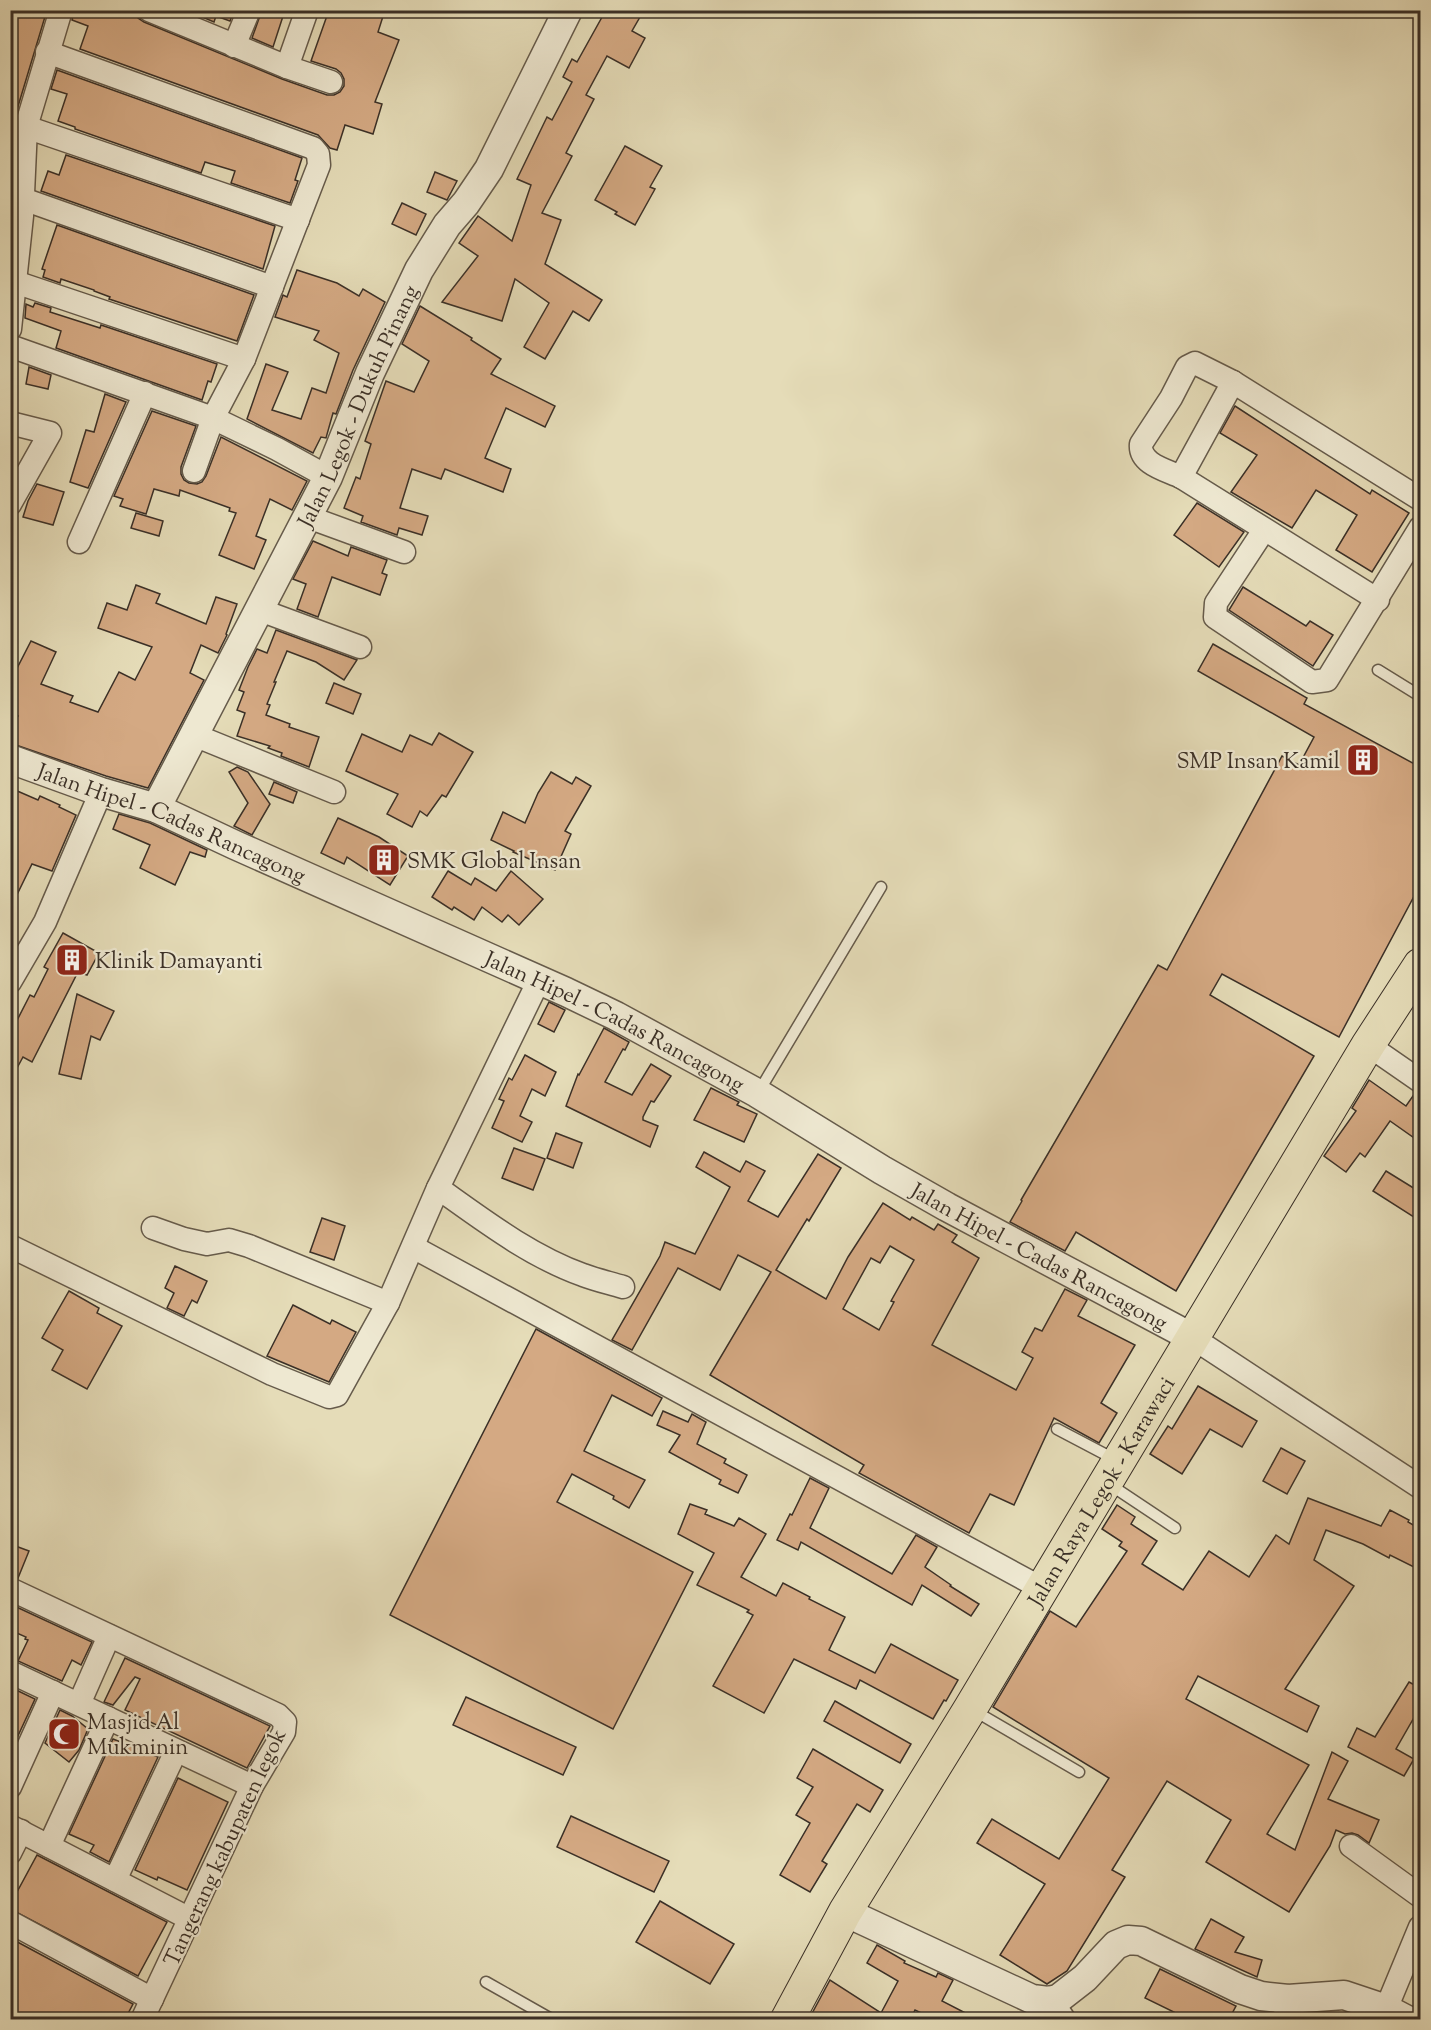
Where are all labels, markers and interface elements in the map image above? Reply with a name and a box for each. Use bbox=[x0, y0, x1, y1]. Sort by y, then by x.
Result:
street label: Jalan Legok - Dukuh Pinang bbox=[291, 280, 429, 535]
building icon: SMP Insan Kamil bbox=[1345, 742, 1381, 778]
place label: SMP Insan Kamil bbox=[1177, 747, 1340, 779]
street label: Jalan Hipel - Cadas Rancagong bbox=[31, 757, 310, 893]
building icon: SMK Global Insan bbox=[366, 842, 402, 878]
place label: SMK Global Insan bbox=[407, 847, 581, 879]
building icon: Klinik Damayanti bbox=[54, 942, 90, 978]
street label: Jalan Hipel - Cadas Rancagong bbox=[478, 944, 750, 1102]
place label: Klinik Damayanti bbox=[95, 947, 263, 979]
street label: Jalan Hipel - Cadas Rancagong bbox=[903, 1176, 1173, 1341]
street label: Jalan Raya Legok - Karawaci bbox=[1021, 1371, 1185, 1615]
place label: Masjid Al Mukminin bbox=[87, 1708, 188, 1765]
mosque icon: Masjid Al Mukminin bbox=[46, 1716, 82, 1752]
street label: Tangerang kabupaten legok bbox=[158, 1724, 296, 1972]

